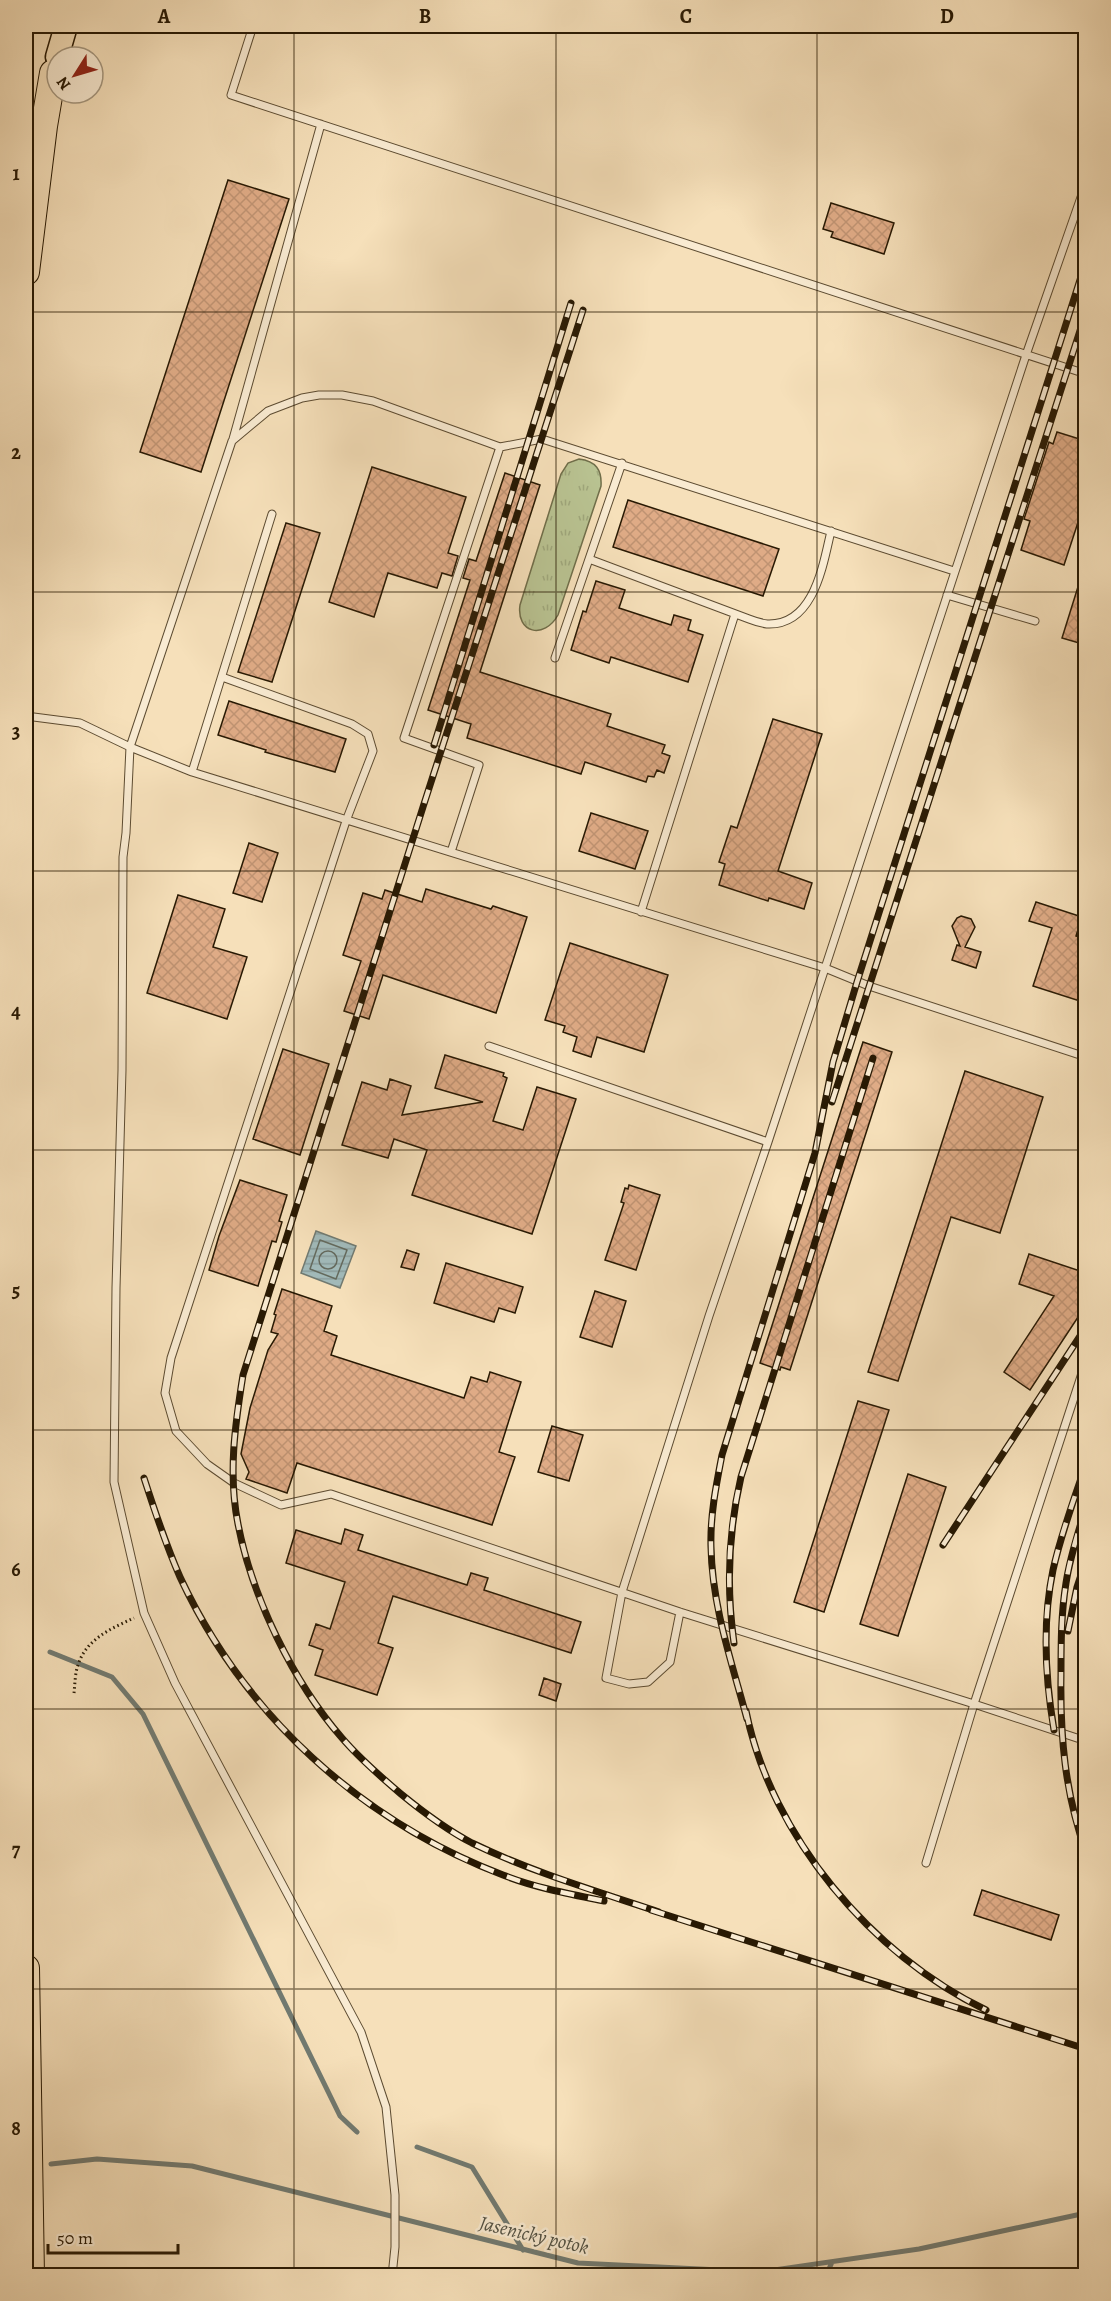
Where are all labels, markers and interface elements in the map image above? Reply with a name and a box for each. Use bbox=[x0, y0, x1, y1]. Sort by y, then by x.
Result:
text: A bbox=[157, 3, 171, 30]
text: B bbox=[419, 3, 431, 30]
text: C bbox=[680, 3, 692, 30]
text: D bbox=[940, 3, 954, 30]
north arrow bbox=[45, 45, 105, 105]
text: N bbox=[51, 72, 76, 95]
text: 1 bbox=[12, 160, 20, 187]
text: 2 bbox=[11, 439, 21, 466]
text: 3 bbox=[12, 718, 20, 745]
text: 4 bbox=[11, 998, 21, 1025]
text: 5 bbox=[12, 1277, 20, 1304]
text: 6 bbox=[11, 1556, 21, 1583]
text: 7 bbox=[12, 1836, 21, 1863]
text: 8 bbox=[11, 2115, 21, 2142]
water label: Jasenický potok bbox=[476, 2209, 592, 2261]
scale bar bbox=[48, 2217, 178, 2255]
text: 50 m bbox=[57, 2226, 93, 2250]

